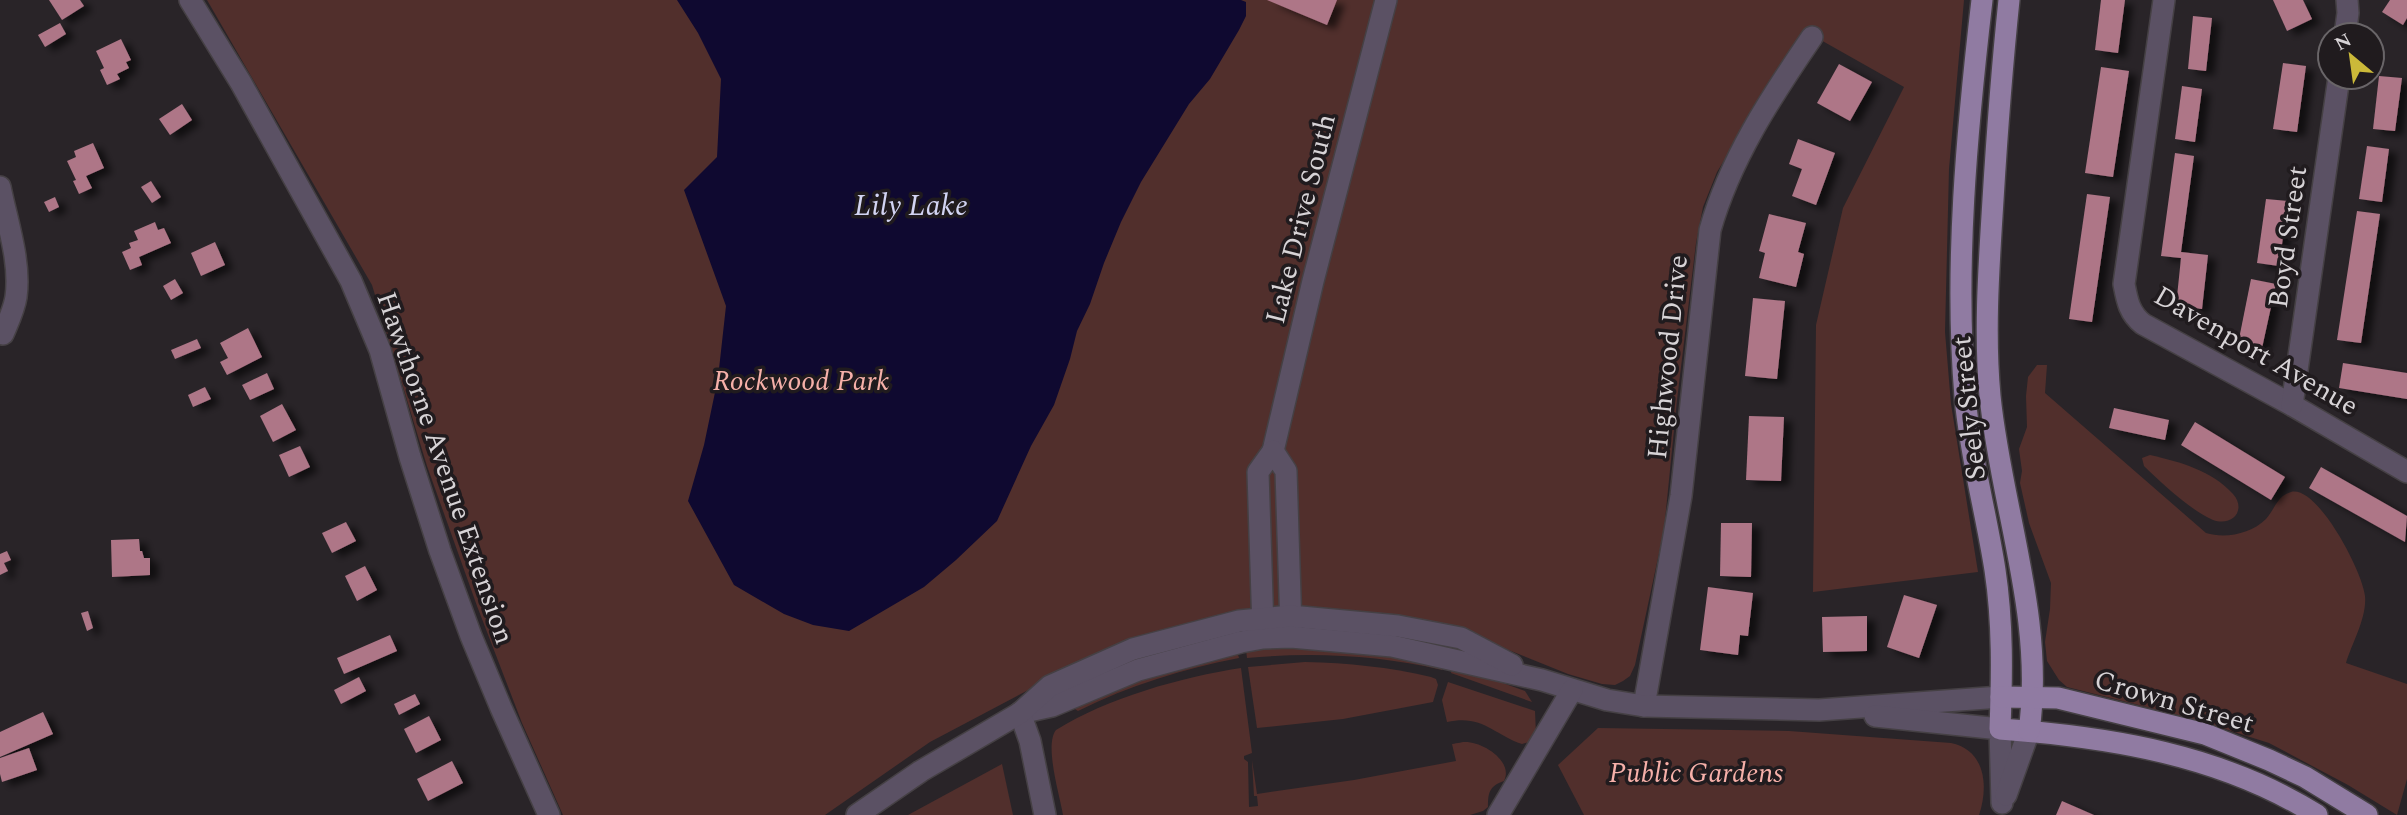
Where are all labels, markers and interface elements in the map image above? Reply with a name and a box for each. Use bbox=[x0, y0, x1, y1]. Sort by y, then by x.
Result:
north arrow bbox=[2316, 21, 2386, 91]
text: N bbox=[2330, 26, 2357, 59]
street label: Lake Drive South bbox=[1254, 110, 1348, 328]
street label: Boyd Street bbox=[2257, 163, 2319, 311]
water label: Lily Lake bbox=[854, 183, 968, 229]
street label: Highwood Drive bbox=[1636, 253, 1700, 461]
street label: Davenport Avenue bbox=[2146, 275, 2366, 427]
street label: Hawthorne Avenue Extension bbox=[364, 286, 526, 650]
street label: Seely Street bbox=[1940, 334, 1998, 482]
park label: Rockwood Park bbox=[713, 360, 889, 403]
street label: Crown Street bbox=[2089, 659, 2259, 745]
park label: Public Gardens bbox=[1609, 752, 1783, 795]

